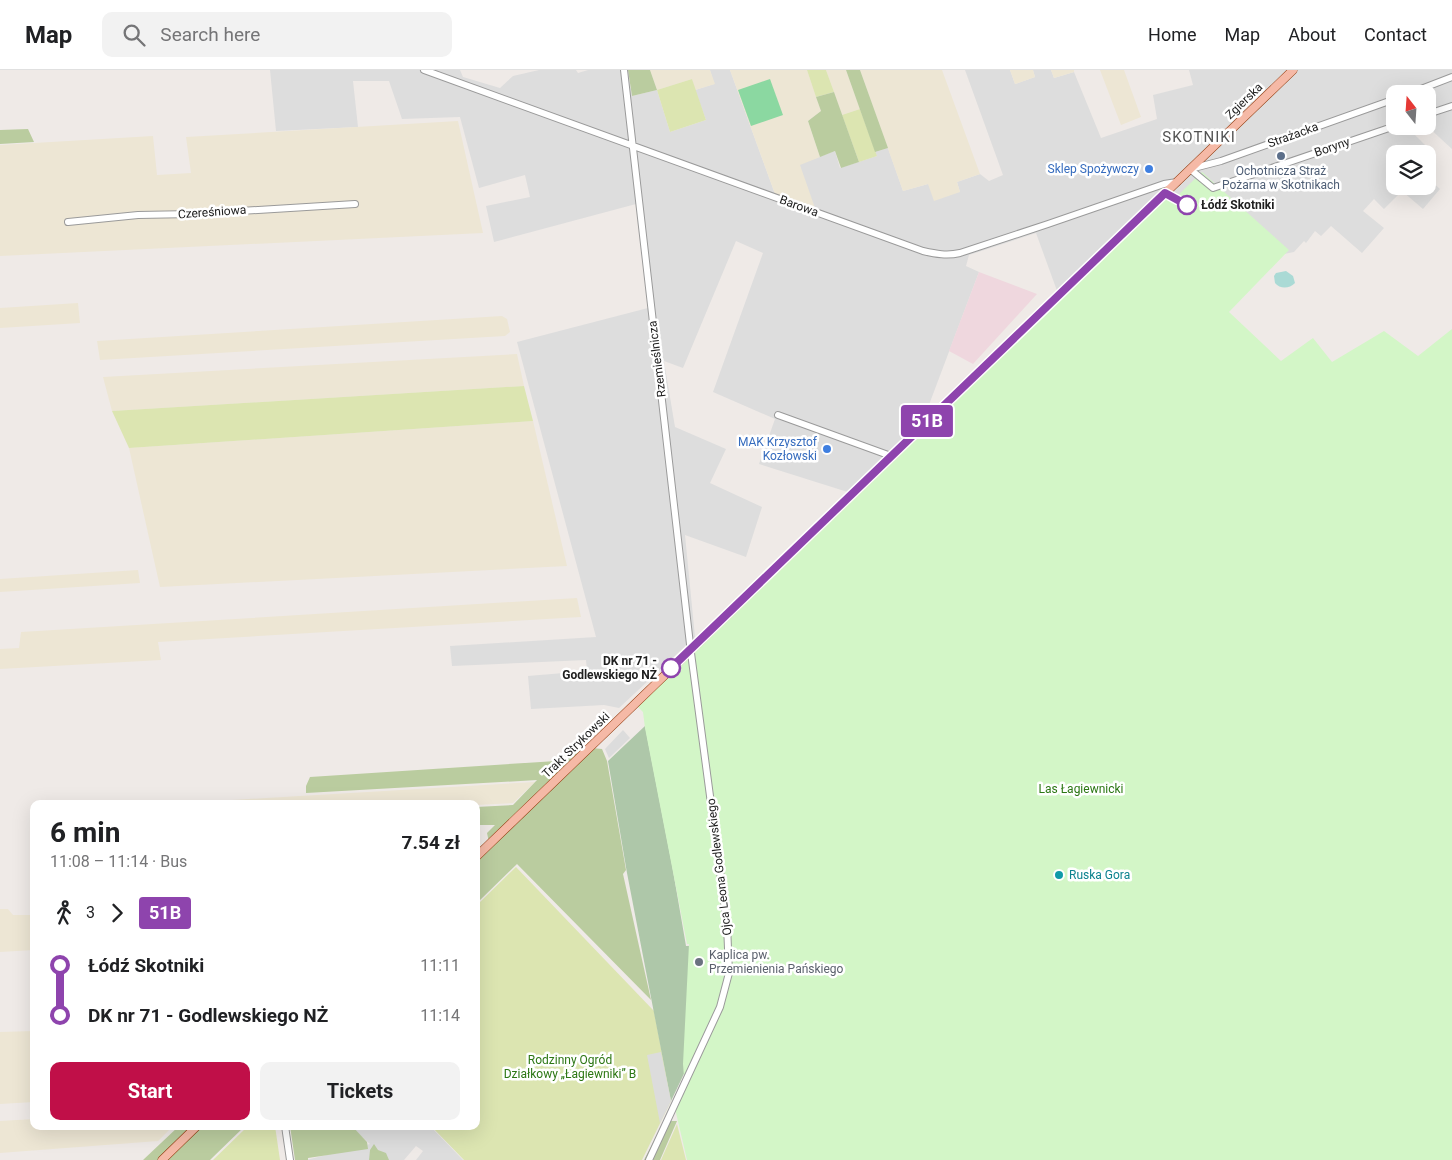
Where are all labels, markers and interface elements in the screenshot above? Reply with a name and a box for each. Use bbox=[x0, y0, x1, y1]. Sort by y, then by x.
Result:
search box bbox=[102, 12, 452, 57]
text: Map bbox=[25, 21, 72, 49]
icon: search bbox=[120, 21, 148, 49]
text: Search here bbox=[160, 23, 260, 46]
text: Home bbox=[1148, 24, 1197, 45]
text: Map bbox=[1225, 24, 1260, 45]
text: About bbox=[1288, 24, 1336, 45]
text: Contact bbox=[1364, 24, 1427, 45]
street label: Zgierska bbox=[1223, 80, 1265, 122]
north arrow bbox=[1386, 85, 1436, 135]
map controls bbox=[1386, 85, 1436, 195]
street label: Strażacka bbox=[1266, 119, 1320, 151]
district label: SKOTNIKI bbox=[1162, 128, 1236, 146]
street label: Boryny bbox=[1312, 134, 1352, 160]
button: layers bbox=[1386, 145, 1436, 195]
marker: Ochotnicza Straż Pożarna w Skotnikach bbox=[1275, 150, 1287, 162]
place label: Sklep Spożywczy bbox=[1048, 162, 1139, 176]
marker: Sklep Spożywczy bbox=[1143, 163, 1155, 175]
place label: Ochotnicza Straż Pożarna w Skotnikach bbox=[1222, 164, 1340, 192]
street label: Barowa bbox=[778, 193, 820, 219]
marker: Łódź Skotniki bbox=[1177, 195, 1197, 215]
place label: Łódź Skotniki bbox=[1201, 198, 1274, 212]
street label: Czereśniowa bbox=[177, 203, 247, 221]
street label: Rzemieślnicza bbox=[645, 320, 669, 398]
line badge: 51B bbox=[898, 405, 956, 437]
text: 51B bbox=[911, 410, 943, 431]
place label: MAK Krzysztof Kozłowski bbox=[738, 435, 818, 463]
marker: MAK Krzysztof Kozłowski bbox=[821, 443, 833, 455]
place label: DK nr 71 - Godlewskiego NŻ bbox=[562, 654, 657, 682]
marker: DK nr 71 - Godlewskiego NŻ bbox=[661, 658, 681, 678]
street label: Trakt Strykowski bbox=[539, 709, 613, 781]
park label: Las Łagiewnicki bbox=[1038, 782, 1124, 796]
street label: Ojca Leona Godlewskiego bbox=[704, 798, 734, 936]
text: 6 min bbox=[50, 816, 120, 849]
text: 7.54 zł bbox=[402, 831, 460, 854]
text: 11:08 – 11:14 · Bus bbox=[50, 852, 187, 871]
place label: Ruska Gora bbox=[1069, 868, 1130, 882]
marker: Ruska Gora bbox=[1053, 869, 1065, 881]
icon: walk bbox=[50, 899, 78, 927]
icon: forward bbox=[103, 899, 131, 927]
text: 51B bbox=[149, 902, 181, 923]
text: 3 bbox=[86, 903, 95, 922]
place label: Kaplica pw. Przemienienia Pańskiego bbox=[709, 948, 844, 976]
text: Łódź Skotniki bbox=[88, 954, 204, 977]
text: 11:11 bbox=[420, 956, 460, 975]
marker: Kaplica pw. Przemienienia Pańskiego bbox=[693, 956, 705, 968]
text: DK nr 71 - Godlewskiego NŻ bbox=[88, 1004, 328, 1027]
text: 11:14 bbox=[420, 1006, 460, 1025]
park label: Rodzinny Ogród Działkowy „Łagiewniki” B bbox=[504, 1053, 636, 1081]
button: Start bbox=[50, 1062, 250, 1120]
button: Tickets bbox=[260, 1062, 460, 1120]

